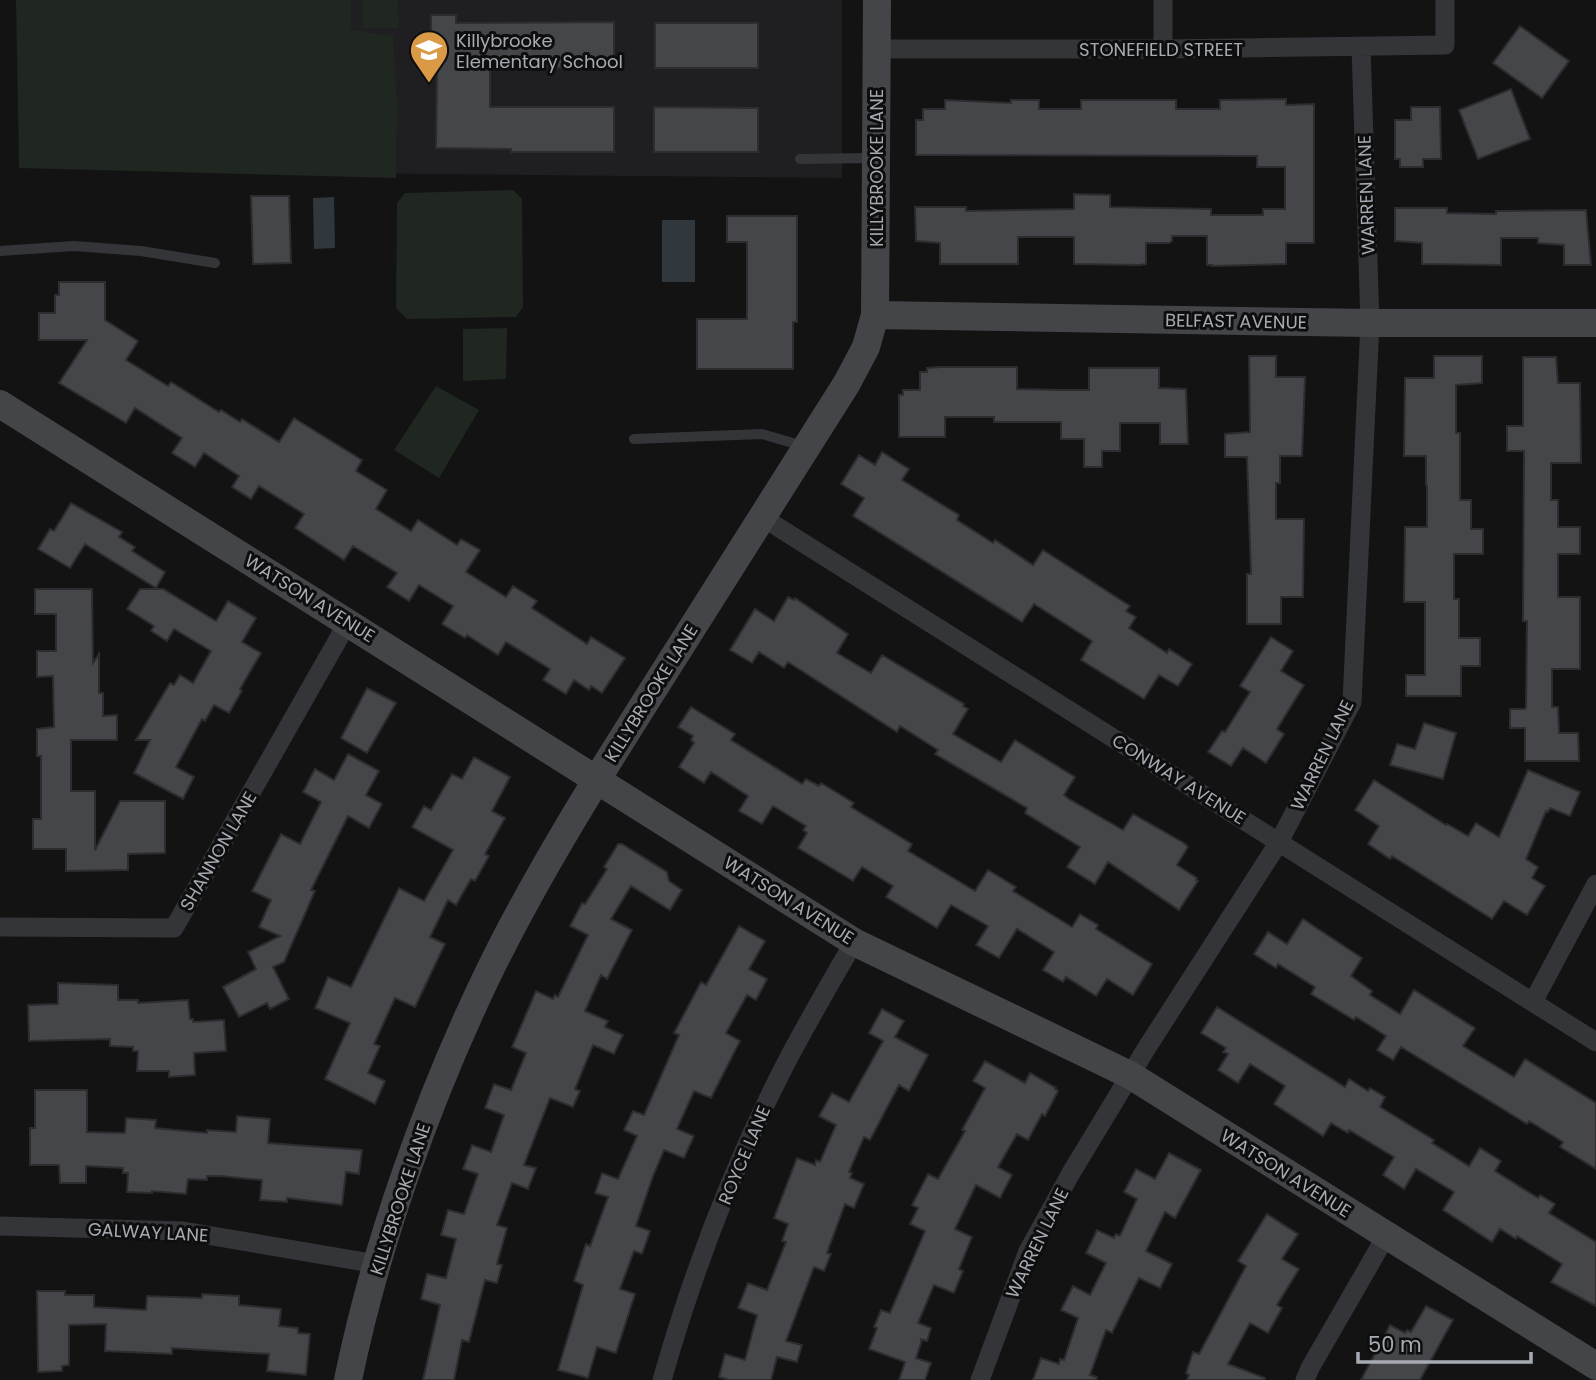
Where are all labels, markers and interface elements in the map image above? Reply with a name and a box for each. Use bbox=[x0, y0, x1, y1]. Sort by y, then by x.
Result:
place label: Killybrooke Elementary School bbox=[456, 28, 623, 74]
school or university icon: Killybrooke Elementary School bbox=[408, 29, 450, 84]
street label: STONEFIELD STREET bbox=[1079, 37, 1243, 62]
street label: KILLYBROOKE LANE bbox=[864, 89, 889, 247]
street label: WARREN LANE bbox=[1351, 135, 1381, 255]
street label: BELFAST AVENUE bbox=[1165, 307, 1307, 335]
street label: WATSON AVENUE bbox=[240, 548, 380, 648]
street label: KILLYBROOKE LANE bbox=[598, 619, 704, 767]
street label: WARREN LANE bbox=[1284, 696, 1360, 814]
street label: CONWAY AVENUE bbox=[1107, 728, 1251, 830]
street label: SHANNON LANE bbox=[174, 787, 262, 915]
street label: WATSON AVENUE bbox=[719, 850, 859, 950]
street label: ROYCE LANE bbox=[712, 1102, 776, 1208]
street label: KILLYBROOKE LANE bbox=[364, 1120, 436, 1278]
street label: WATSON AVENUE bbox=[1216, 1123, 1356, 1223]
street label: WARREN LANE bbox=[999, 1184, 1075, 1302]
street label: GALWAY LANE bbox=[87, 1216, 209, 1248]
scale bar bbox=[1358, 1320, 1531, 1364]
text: 50 m bbox=[1368, 1330, 1422, 1359]

